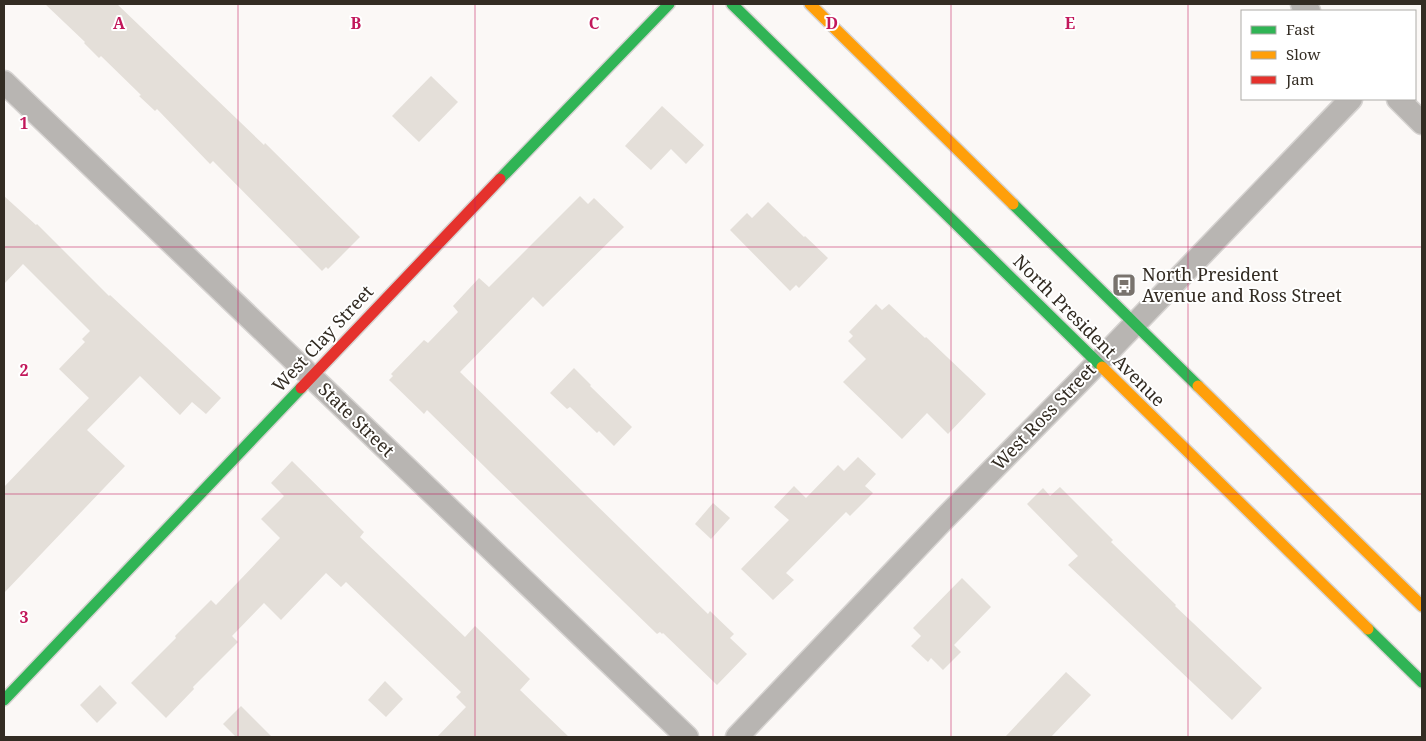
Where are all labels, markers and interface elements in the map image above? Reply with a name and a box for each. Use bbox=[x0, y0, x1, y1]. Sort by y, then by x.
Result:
legend bbox=[1241, 10, 1416, 100]
text: A bbox=[113, 12, 126, 34]
text: B bbox=[351, 12, 362, 34]
text: C bbox=[589, 12, 600, 34]
text: D bbox=[826, 12, 838, 34]
text: E bbox=[1065, 12, 1075, 34]
text: Fast bbox=[1286, 19, 1315, 39]
text: Slow bbox=[1286, 44, 1320, 64]
text: Jam bbox=[1285, 69, 1314, 89]
text: 1 bbox=[19, 112, 29, 134]
street label: North President Avenue bbox=[1009, 249, 1171, 411]
place label: North President Avenue and Ross Street bbox=[1142, 262, 1342, 307]
bus stop icon: North President Avenue and Ross Street bbox=[1111, 272, 1137, 298]
street label: West Clay Street bbox=[266, 280, 378, 397]
street label: West Ross Street bbox=[986, 358, 1100, 475]
text: 2 bbox=[19, 359, 29, 381]
street label: State Street bbox=[313, 377, 400, 462]
text: 3 bbox=[19, 606, 29, 628]

